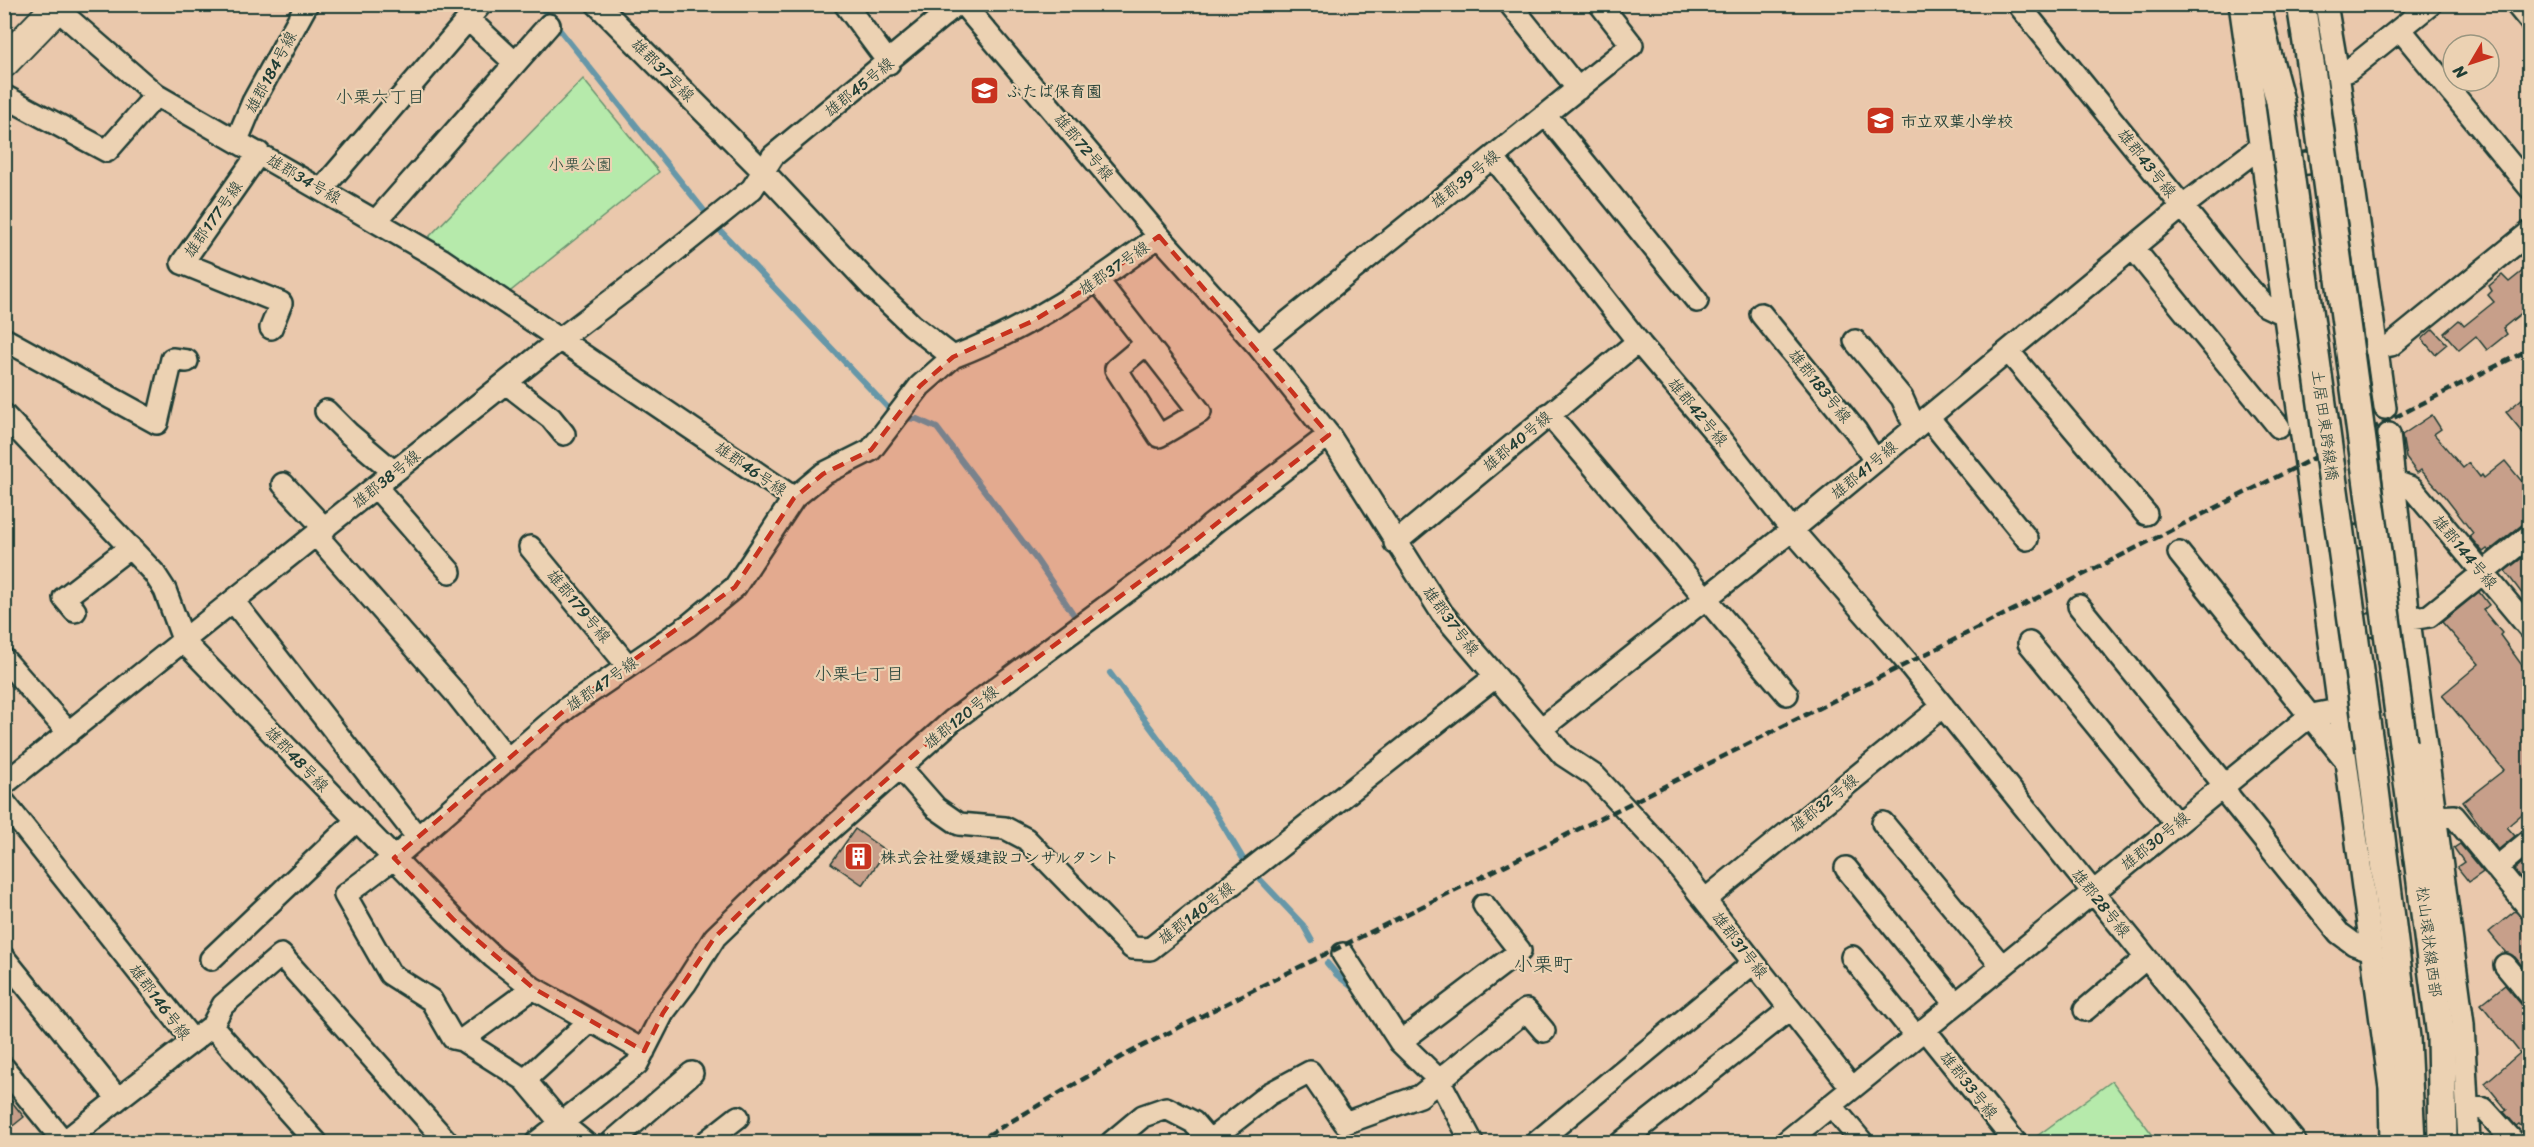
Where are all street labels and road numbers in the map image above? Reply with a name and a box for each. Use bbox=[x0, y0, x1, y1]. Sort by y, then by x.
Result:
street label: 雄郡184号線 bbox=[237, 25, 305, 119]
street label: 雄郡37号線 bbox=[624, 31, 702, 109]
street label: 雄郡45号線 bbox=[817, 49, 901, 125]
street label: 雄郡72号線 bbox=[1046, 106, 1122, 188]
street label: 雄郡43号線 bbox=[2110, 122, 2184, 204]
street label: 雄郡39号線 bbox=[1424, 142, 1506, 216]
street label: 雄郡34号線 bbox=[261, 146, 347, 212]
street label: 雄郡177号線 bbox=[176, 174, 250, 264]
street label: 雄郡37号線 bbox=[1072, 233, 1156, 303]
street label: 雄郡183号線 bbox=[1781, 342, 1859, 430]
street label: 土居田東跨線橋 bbox=[2303, 368, 2347, 482]
street label: 雄郡42号線 bbox=[1660, 371, 1736, 453]
street label: 雄郡40号線 bbox=[1475, 403, 1559, 479]
street label: 雄郡41号線 bbox=[1824, 433, 1904, 507]
street label: 雄郡46号線 bbox=[708, 434, 794, 504]
street label: 雄郡38号線 bbox=[345, 442, 427, 516]
street label: 雄郡144号線 bbox=[2425, 508, 2505, 596]
street label: 雄郡179号線 bbox=[539, 562, 619, 650]
street label: 雄郡37号線 bbox=[1415, 580, 1487, 662]
street label: 雄郡47号線 bbox=[560, 648, 644, 720]
street label: 雄郡120号線 bbox=[917, 677, 1005, 757]
street label: 雄郡48号線 bbox=[258, 719, 336, 799]
street label: 雄郡32号線 bbox=[1783, 766, 1865, 840]
street label: 雄郡30号線 bbox=[2114, 804, 2196, 878]
street label: 雄郡28号線 bbox=[2064, 862, 2138, 944]
street label: 雄郡140号線 bbox=[1151, 874, 1241, 952]
street label: 松山環状線西部 bbox=[2408, 885, 2450, 999]
street label: 雄郡31号線 bbox=[1704, 905, 1776, 985]
street label: 雄郡146号線 bbox=[121, 957, 199, 1047]
street label: 雄郡33号線 bbox=[1932, 1044, 2006, 1126]

